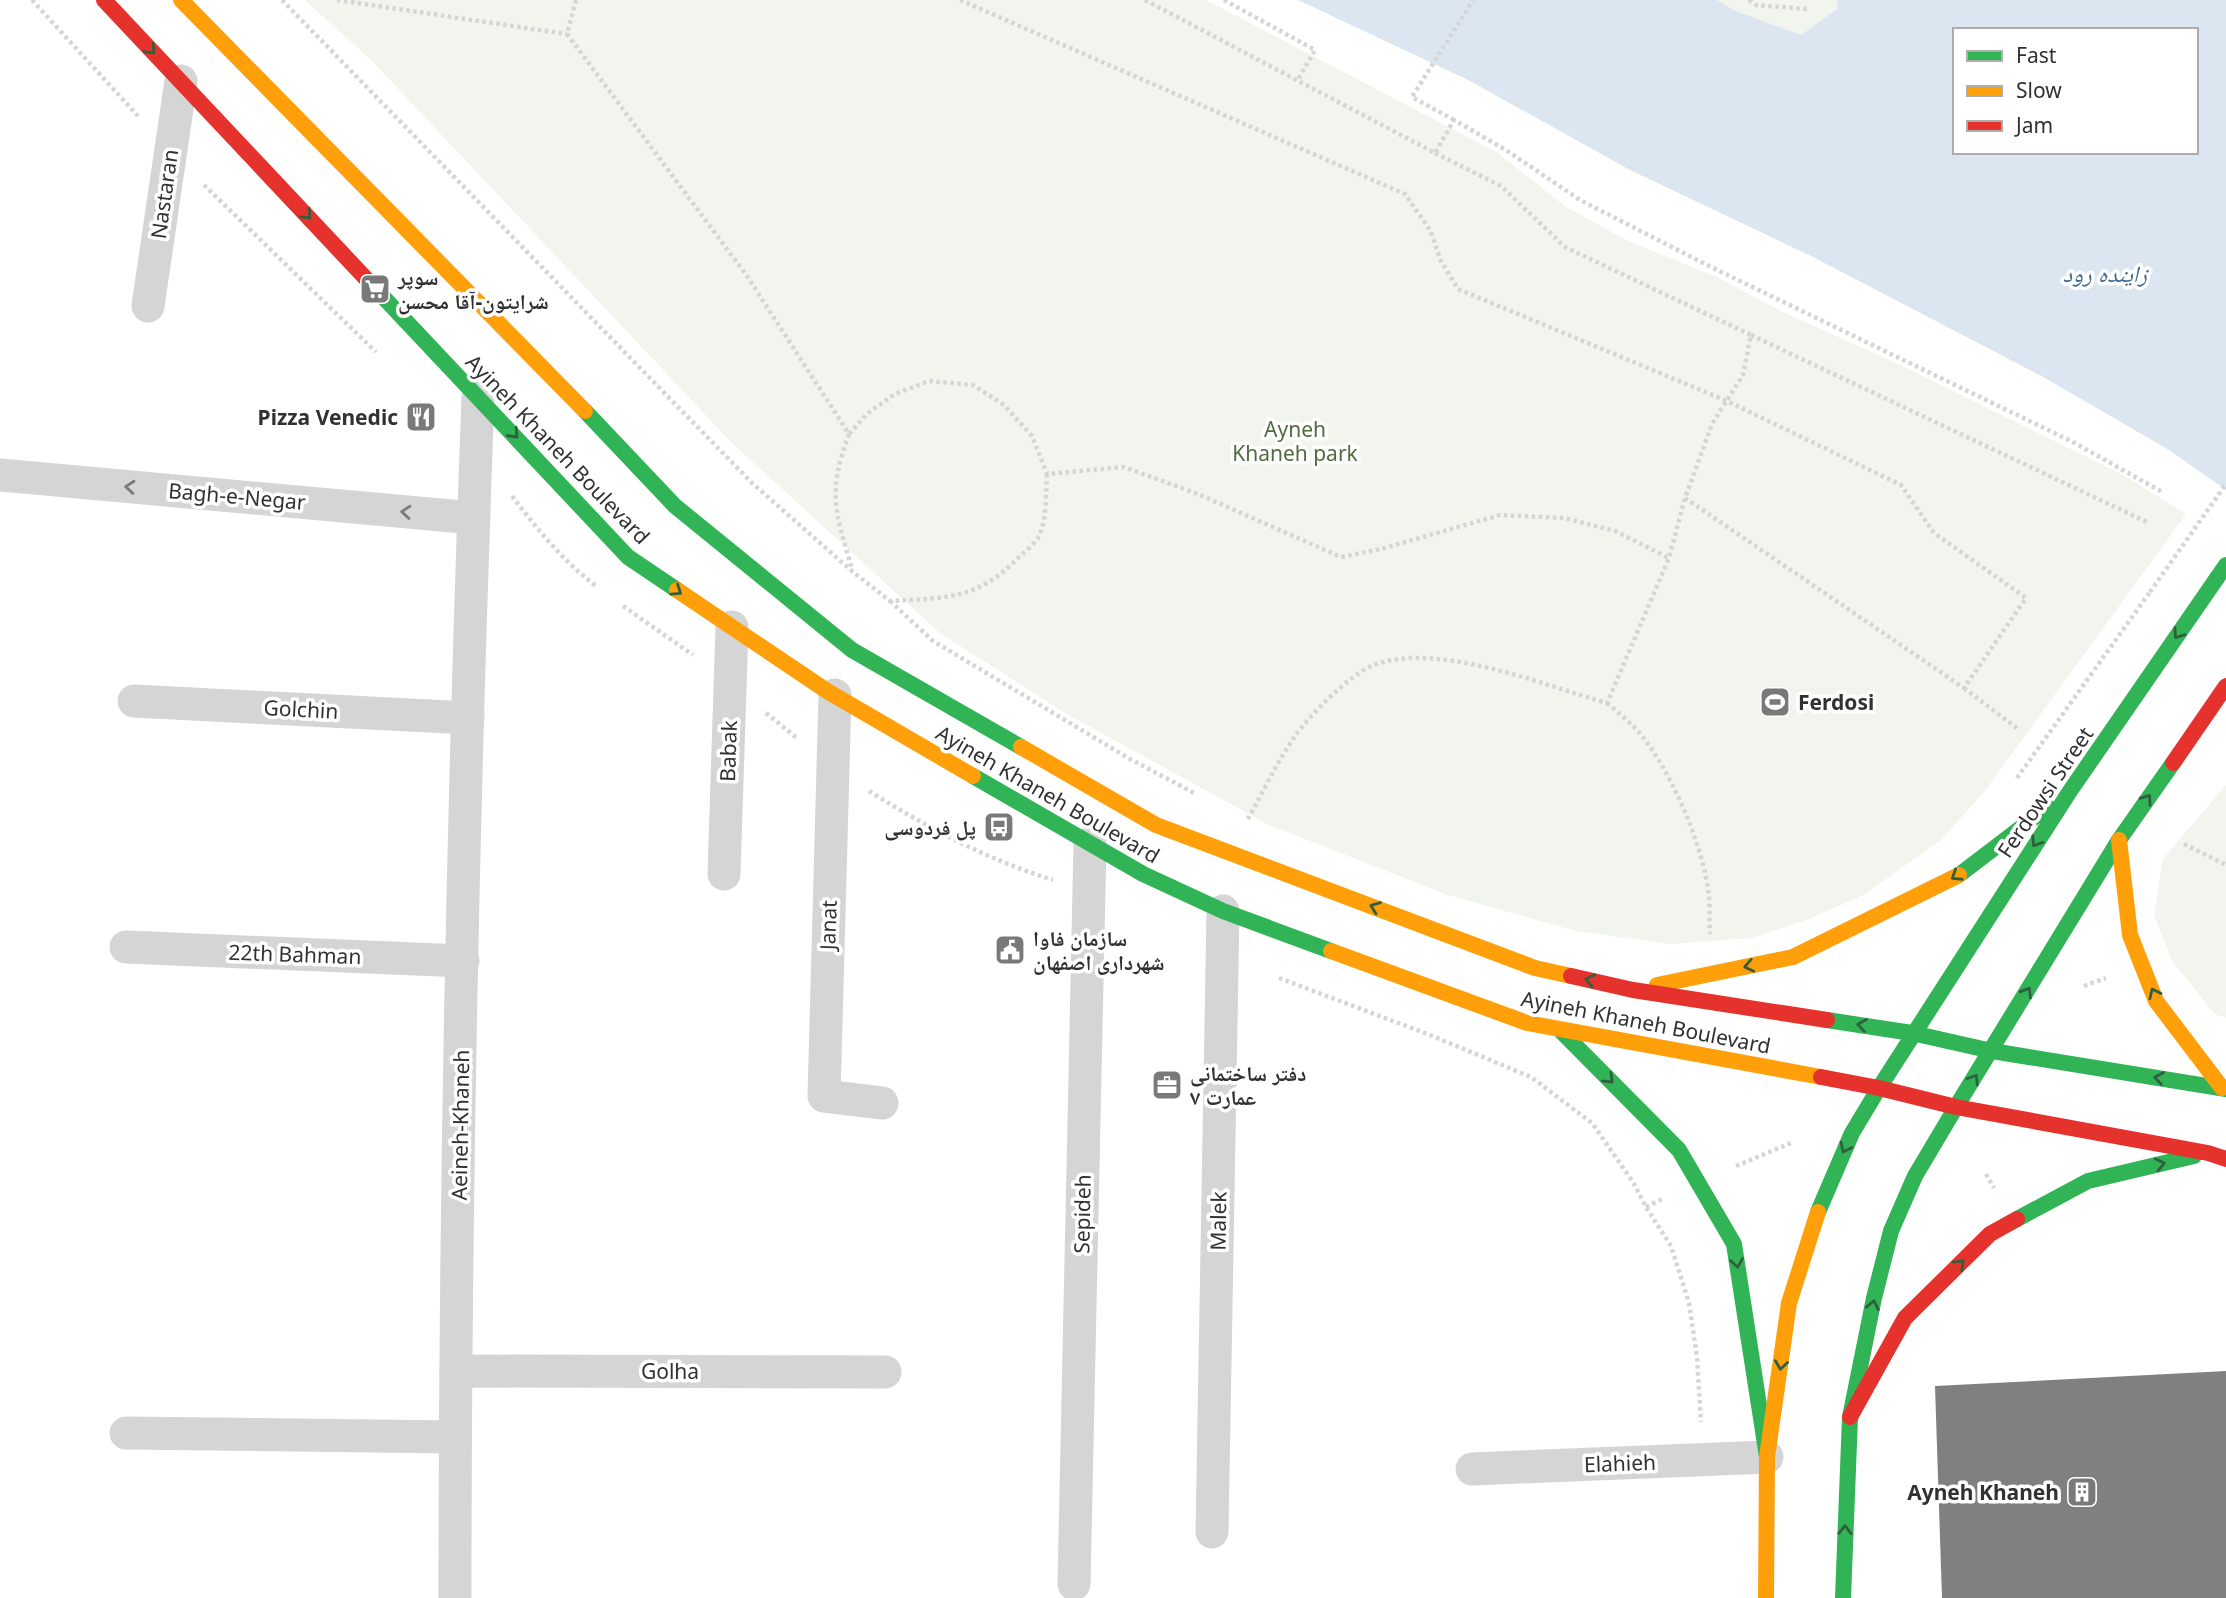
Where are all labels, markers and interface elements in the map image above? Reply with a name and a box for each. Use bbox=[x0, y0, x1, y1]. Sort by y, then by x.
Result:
legend bbox=[1953, 28, 2198, 154]
text: Fast bbox=[2016, 41, 2057, 69]
one-way arrow bbox=[143, 42, 155, 55]
text: Slow bbox=[2016, 76, 2062, 104]
text: Jam bbox=[2014, 111, 2053, 139]
street label: Nastaran bbox=[144, 147, 184, 241]
one-way arrow bbox=[299, 207, 312, 220]
water label: زاینده رود bbox=[2063, 257, 2149, 289]
place label: سوپر شرایتون-آقا محسن bbox=[397, 263, 549, 315]
supermarket icon: سوپر شرایتون-آقا محسن bbox=[358, 272, 392, 306]
street label: Ayineh Khaneh Boulevard bbox=[460, 348, 656, 550]
restaurant icon: Pizza Venedic bbox=[404, 400, 438, 434]
place label: Pizza Venedic bbox=[258, 403, 398, 431]
park label: Ayneh Khaneh park bbox=[1232, 415, 1359, 467]
one-way arrow bbox=[505, 426, 518, 439]
street label: Bagh-e-Negar bbox=[167, 476, 307, 516]
one-way arrow bbox=[125, 480, 136, 495]
one-way arrow bbox=[400, 504, 412, 519]
one-way arrow bbox=[670, 582, 683, 595]
one-way arrow bbox=[2174, 626, 2186, 639]
sports icon: Ferdosi bbox=[1758, 685, 1792, 719]
place label: Ferdosi bbox=[1798, 688, 1874, 716]
street label: Golchin bbox=[263, 693, 339, 725]
street label: Ayineh Khaneh Boulevard bbox=[931, 718, 1165, 870]
street label: Babak bbox=[713, 719, 743, 782]
street label: Ferdowsi Street bbox=[1991, 721, 2099, 863]
one-way arrow bbox=[2139, 794, 2151, 807]
bus stop icon: پل فردوسی bbox=[982, 810, 1016, 844]
place label: پل فردوسی bbox=[884, 813, 976, 841]
one-way arrow bbox=[2031, 835, 2044, 848]
one-way arrow bbox=[1951, 867, 1964, 880]
street label: Janat bbox=[813, 899, 843, 952]
one-way arrow bbox=[1369, 902, 1381, 916]
place label: سازمان فاوا شهرداری اصفهان bbox=[1033, 924, 1165, 976]
public building icon: سازمان فاوا شهرداری اصفهان bbox=[993, 933, 1027, 967]
street label: 22th Bahman bbox=[228, 938, 362, 970]
one-way arrow bbox=[1743, 958, 1755, 973]
one-way arrow bbox=[1584, 974, 1596, 989]
street label: Ayineh Khaneh Boulevard bbox=[1519, 984, 1773, 1060]
one-way arrow bbox=[2019, 987, 2032, 1000]
one-way arrow bbox=[2148, 988, 2162, 1000]
one-way arrow bbox=[1857, 1018, 1868, 1033]
street label: Aeineh-Khaneh bbox=[445, 1049, 475, 1201]
place label: دفتر ساختمانی عمارت ۷ bbox=[1190, 1059, 1306, 1111]
office icon: دفتر ساختمانی عمارت ۷ bbox=[1150, 1068, 1184, 1102]
one-way arrow bbox=[1601, 1071, 1614, 1084]
one-way arrow bbox=[2153, 1071, 2165, 1086]
one-way arrow bbox=[1966, 1074, 1979, 1087]
one-way arrow bbox=[1840, 1141, 1854, 1153]
one-way arrow bbox=[2154, 1158, 2166, 1172]
street label: Sepideh bbox=[1067, 1174, 1097, 1254]
street label: Malek bbox=[1203, 1190, 1233, 1251]
one-way arrow bbox=[1729, 1257, 1744, 1269]
one-way arrow bbox=[1952, 1259, 1965, 1272]
one-way arrow bbox=[1864, 1299, 1879, 1311]
street label: Golha bbox=[641, 1357, 699, 1385]
one-way arrow bbox=[1774, 1359, 1789, 1370]
street label: Elahieh bbox=[1583, 1448, 1657, 1478]
building icon: Ayneh Khaneh bbox=[2065, 1475, 2099, 1509]
place label: Ayneh Khaneh bbox=[1907, 1478, 2059, 1506]
one-way arrow bbox=[1837, 1524, 1852, 1535]

